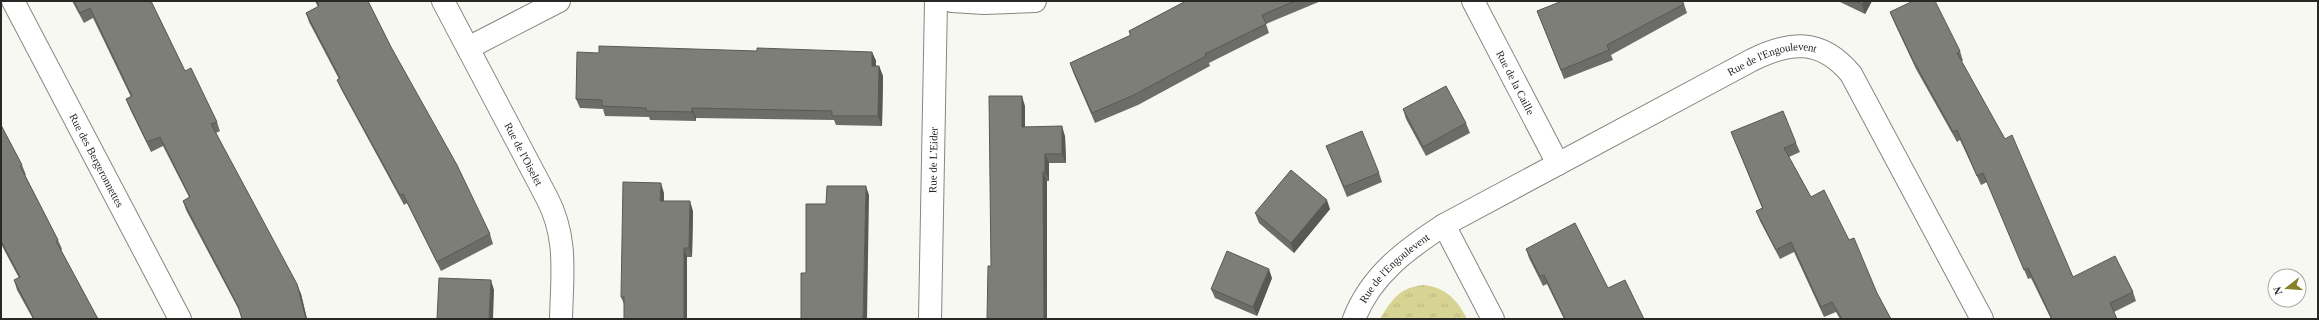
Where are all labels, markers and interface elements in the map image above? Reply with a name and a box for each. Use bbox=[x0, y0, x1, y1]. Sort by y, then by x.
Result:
street label: Rue de l'Engoulevent bbox=[1725, 40, 1818, 78]
street label: Rue de la Caille bbox=[1494, 48, 1537, 117]
street label: Rue des Bergeronnettes bbox=[67, 111, 126, 209]
street label: Rue de l'Oiselet bbox=[502, 120, 545, 188]
street label: Rue de L'Eider bbox=[926, 126, 940, 193]
street label: Rue de l'Engoulevent bbox=[1357, 231, 1431, 305]
north arrow bbox=[2267, 268, 2307, 308]
text: N bbox=[2271, 285, 2284, 296]

